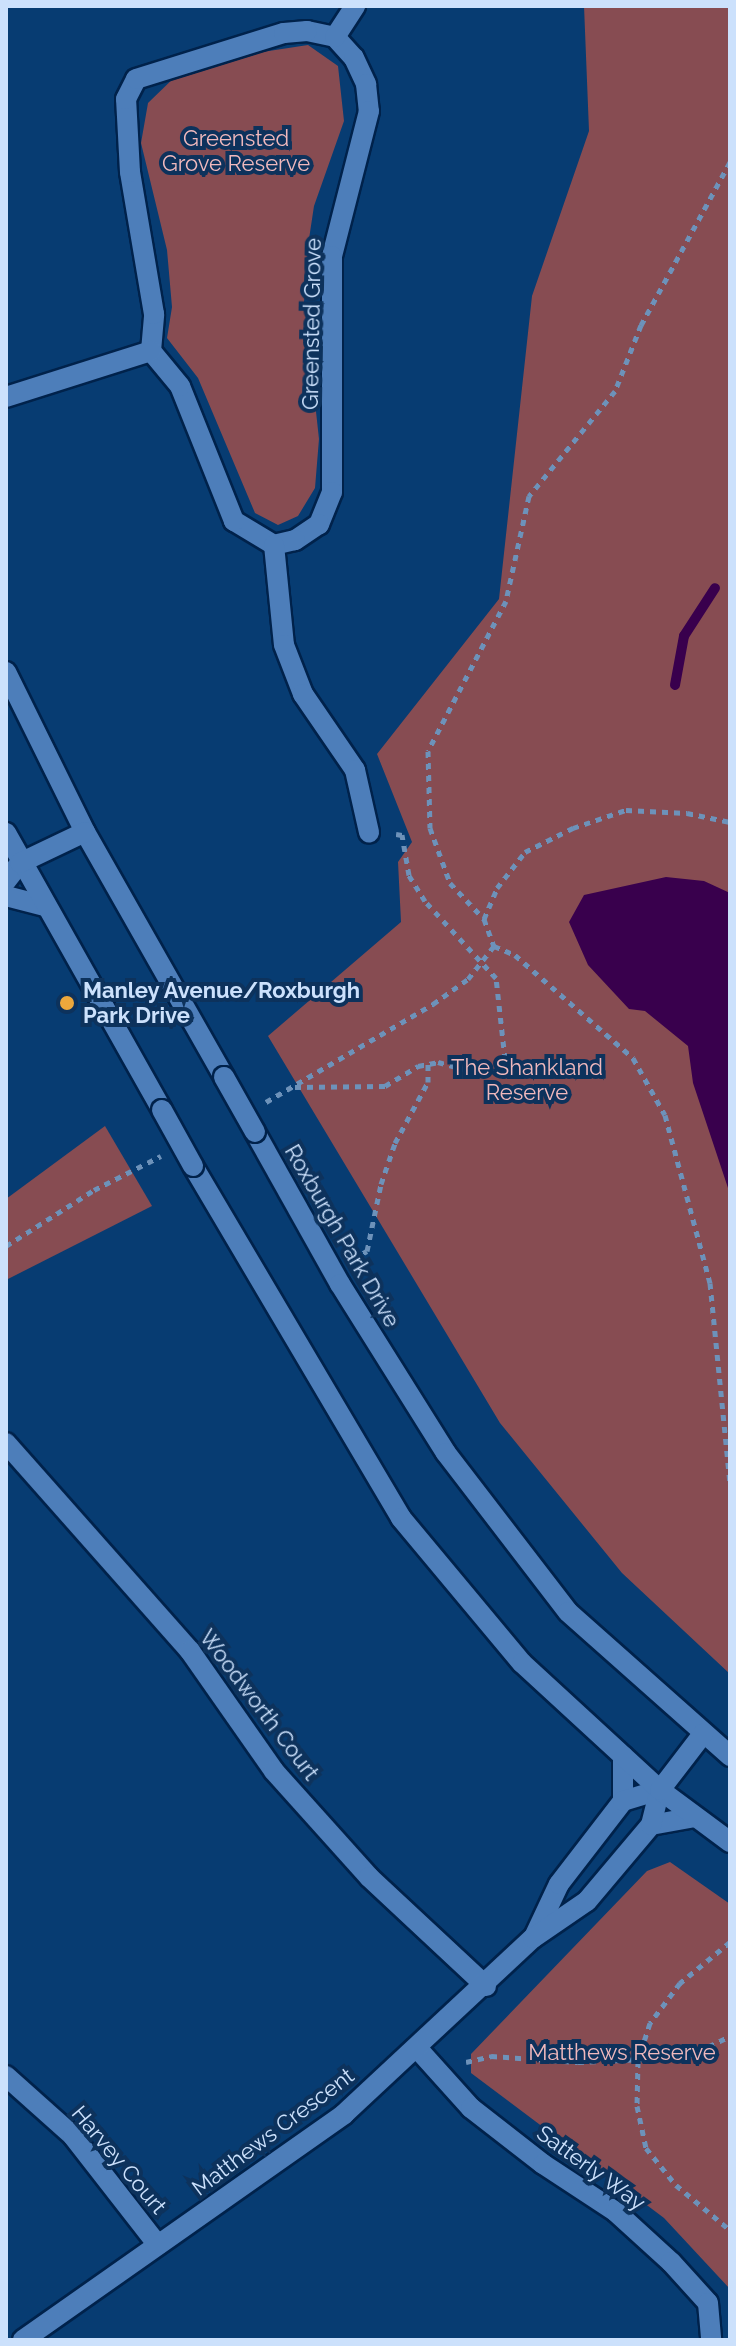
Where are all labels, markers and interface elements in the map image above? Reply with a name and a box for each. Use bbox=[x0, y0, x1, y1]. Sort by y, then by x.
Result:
park label: Greensted Grove Reserve bbox=[162, 125, 310, 176]
street label: Greensted Grove bbox=[297, 238, 327, 410]
place label: Manley Avenue/Roxburgh Park Drive bbox=[83, 977, 361, 1028]
marker: Manley Avenue/Roxburgh Park Drive bbox=[58, 994, 76, 1012]
park label: The Shankland Reserve bbox=[451, 1054, 603, 1106]
street label: Roxburgh Park Drive bbox=[279, 1140, 405, 1332]
street label: Woodworth Court bbox=[194, 1624, 324, 1786]
park label: Matthews Reserve bbox=[528, 2040, 716, 2066]
street label: Matthews Crescent bbox=[187, 2062, 359, 2202]
street label: Harvey Court bbox=[66, 2100, 172, 2220]
street label: Satterly Way bbox=[531, 2119, 651, 2217]

